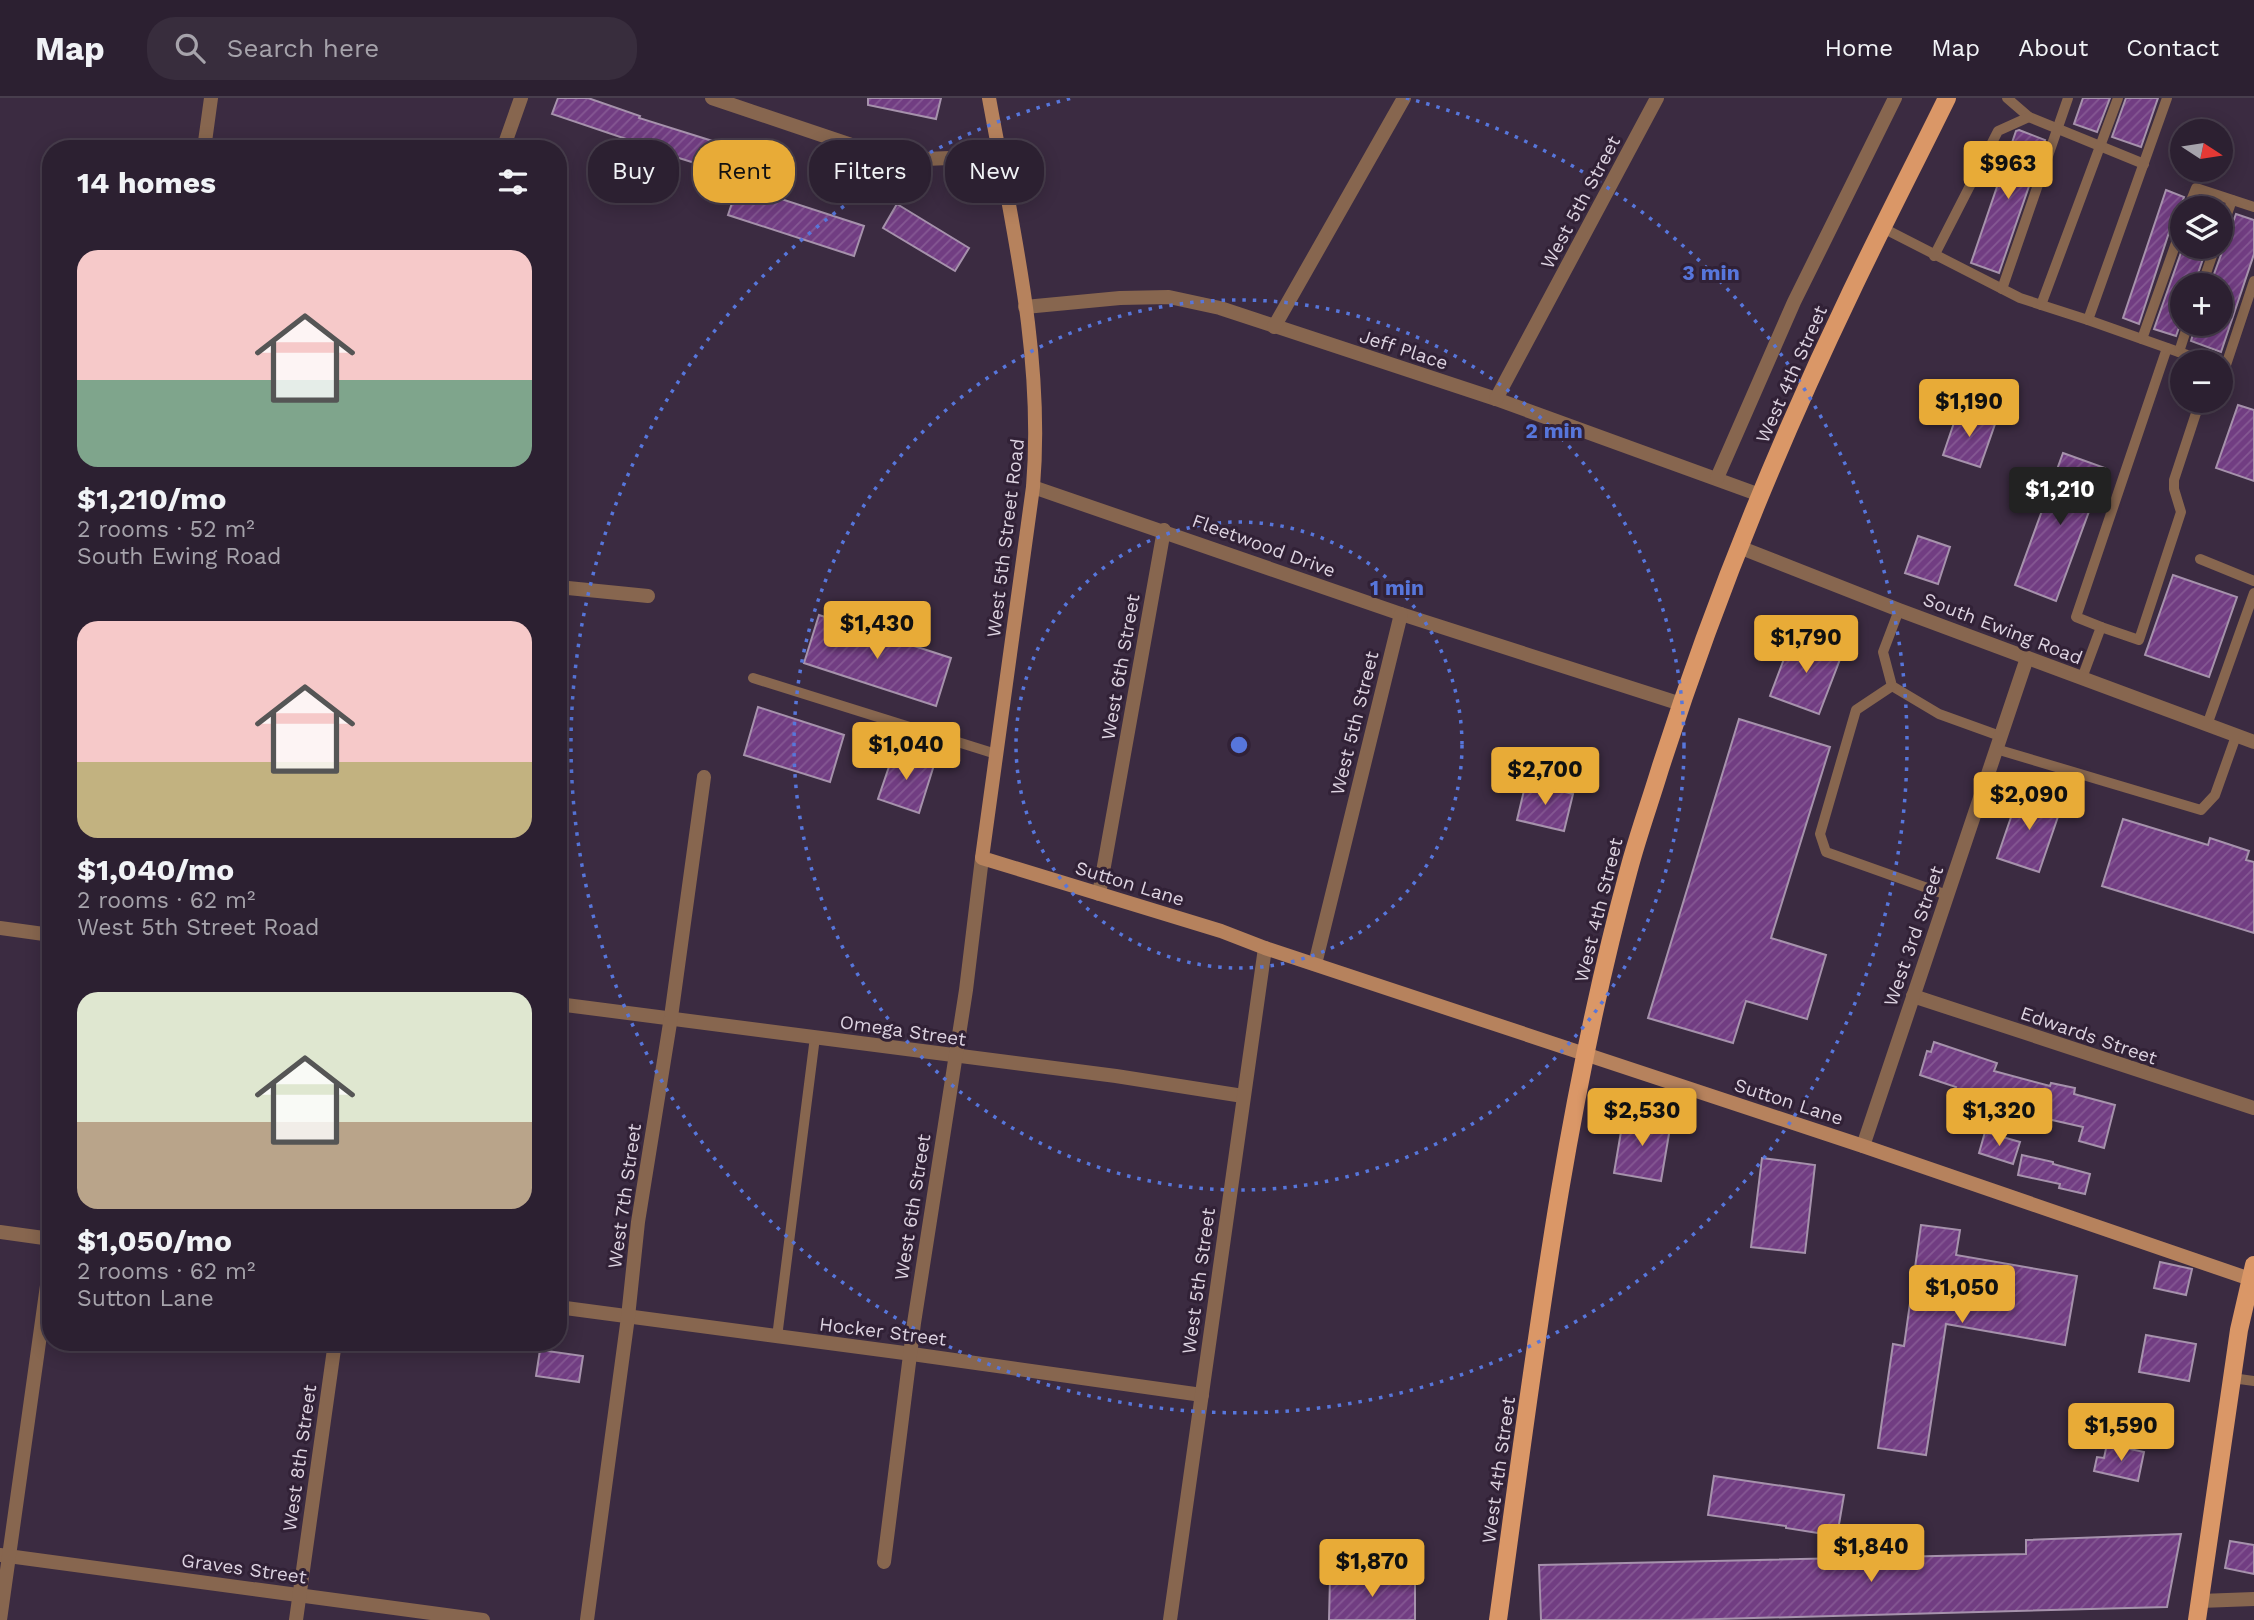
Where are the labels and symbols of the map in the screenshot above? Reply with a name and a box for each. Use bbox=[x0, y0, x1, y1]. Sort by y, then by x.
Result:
north arrow bbox=[2170, 119, 2233, 182]
street label: West 5th Street bbox=[1536, 132, 1625, 273]
pin: $963 bbox=[1967, 141, 2049, 201]
text: 3 min bbox=[1682, 260, 1740, 285]
street label: West 4th Street bbox=[1751, 302, 1832, 446]
street label: Jeff Place bbox=[1357, 324, 1451, 375]
pin: $1,190 bbox=[1912, 380, 2026, 439]
text: 2 min bbox=[1525, 418, 1583, 443]
street label: West 5th Street Road bbox=[982, 437, 1029, 639]
pin: $1,210 bbox=[2003, 468, 2117, 527]
street label: Fleetwood Drive bbox=[1189, 509, 1339, 582]
text: 1 min bbox=[1370, 575, 1424, 600]
street label: South Ewing Road bbox=[1920, 587, 2086, 669]
street label: West 6th Street bbox=[1096, 592, 1145, 742]
pin: $1,430 bbox=[820, 602, 934, 661]
pin: $1,790 bbox=[1749, 616, 1863, 675]
street label: West 5th Street bbox=[1325, 649, 1383, 797]
pin: $1,040 bbox=[849, 722, 963, 782]
centre of rings bbox=[1227, 733, 1251, 757]
pin: $2,700 bbox=[1488, 748, 1602, 807]
pin: $2,090 bbox=[1972, 772, 2086, 832]
street label: West 4th Street bbox=[1569, 835, 1628, 985]
street label: Sutton Lane bbox=[1072, 856, 1187, 911]
street label: West 3rd Street bbox=[1879, 863, 1948, 1009]
street label: Edwards Street bbox=[2017, 1001, 2160, 1070]
street label: Omega Street bbox=[838, 1010, 968, 1051]
street label: Sutton Lane bbox=[1732, 1073, 1846, 1130]
pin: $2,530 bbox=[1585, 1088, 1699, 1148]
pin: $1,320 bbox=[1942, 1088, 2056, 1148]
street label: West 7th Street bbox=[603, 1122, 646, 1270]
street label: West 6th Street bbox=[890, 1132, 935, 1282]
street label: West 5th Street bbox=[1177, 1206, 1220, 1356]
pin: $1,050 bbox=[1905, 1266, 2019, 1325]
street label: Hocker Street bbox=[818, 1312, 948, 1351]
street label: West 8th Street bbox=[278, 1383, 321, 1533]
street label: West 4th Street bbox=[1477, 1395, 1520, 1545]
pin: $1,590 bbox=[2064, 1404, 2178, 1463]
pin: $1,840 bbox=[1814, 1524, 1928, 1584]
pin: $1,870 bbox=[1315, 1540, 1429, 1599]
street label: Graves Street bbox=[180, 1548, 308, 1589]

